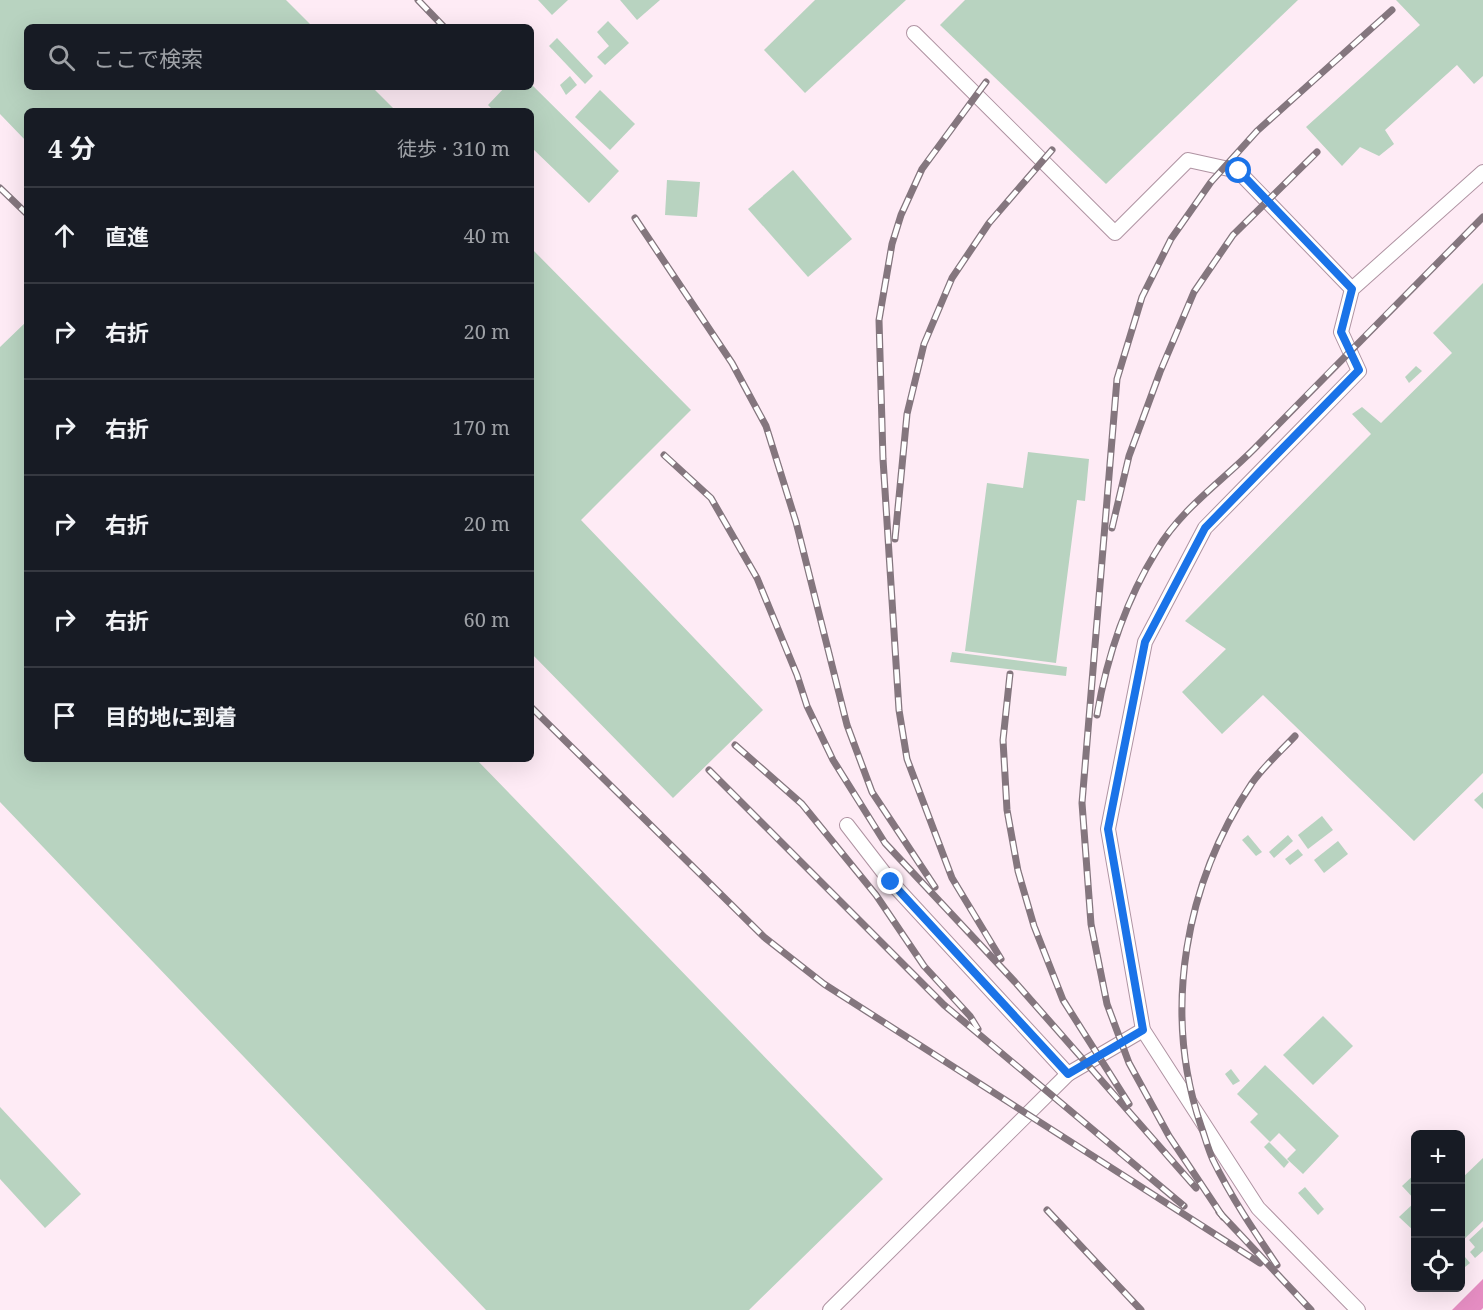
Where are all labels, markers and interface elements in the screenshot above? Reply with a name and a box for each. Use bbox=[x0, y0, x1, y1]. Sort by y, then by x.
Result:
search box bbox=[24, 24, 534, 90]
icon: search bbox=[45, 41, 78, 74]
text: ここで検索 bbox=[93, 43, 203, 73]
text: 4 分 bbox=[48, 130, 95, 166]
text: 徒歩 · 310 m bbox=[397, 135, 510, 162]
route start bbox=[1225, 157, 1251, 183]
icon: ahead bbox=[48, 219, 81, 252]
text: 直進 bbox=[105, 221, 149, 251]
text: 40 m bbox=[464, 222, 510, 249]
icon: right bbox=[48, 315, 81, 348]
text: 右折 bbox=[105, 317, 149, 347]
text: 20 m bbox=[464, 318, 510, 345]
icon: right bbox=[48, 411, 81, 444]
text: 右折 bbox=[105, 413, 149, 443]
text: 170 m bbox=[452, 414, 510, 441]
icon: right bbox=[48, 507, 81, 540]
text: 右折 bbox=[105, 509, 149, 539]
text: 20 m bbox=[464, 510, 510, 537]
icon: right bbox=[48, 603, 81, 636]
text: 右折 bbox=[105, 605, 149, 635]
text: 60 m bbox=[464, 606, 510, 633]
icon: arrive bbox=[48, 699, 81, 732]
text: 目的地に到着 bbox=[105, 701, 237, 731]
route end bbox=[877, 868, 903, 894]
map controls bbox=[1411, 1130, 1465, 1292]
button: + bbox=[1411, 1130, 1465, 1184]
button: − bbox=[1411, 1184, 1465, 1238]
button: locate bbox=[1411, 1238, 1465, 1292]

